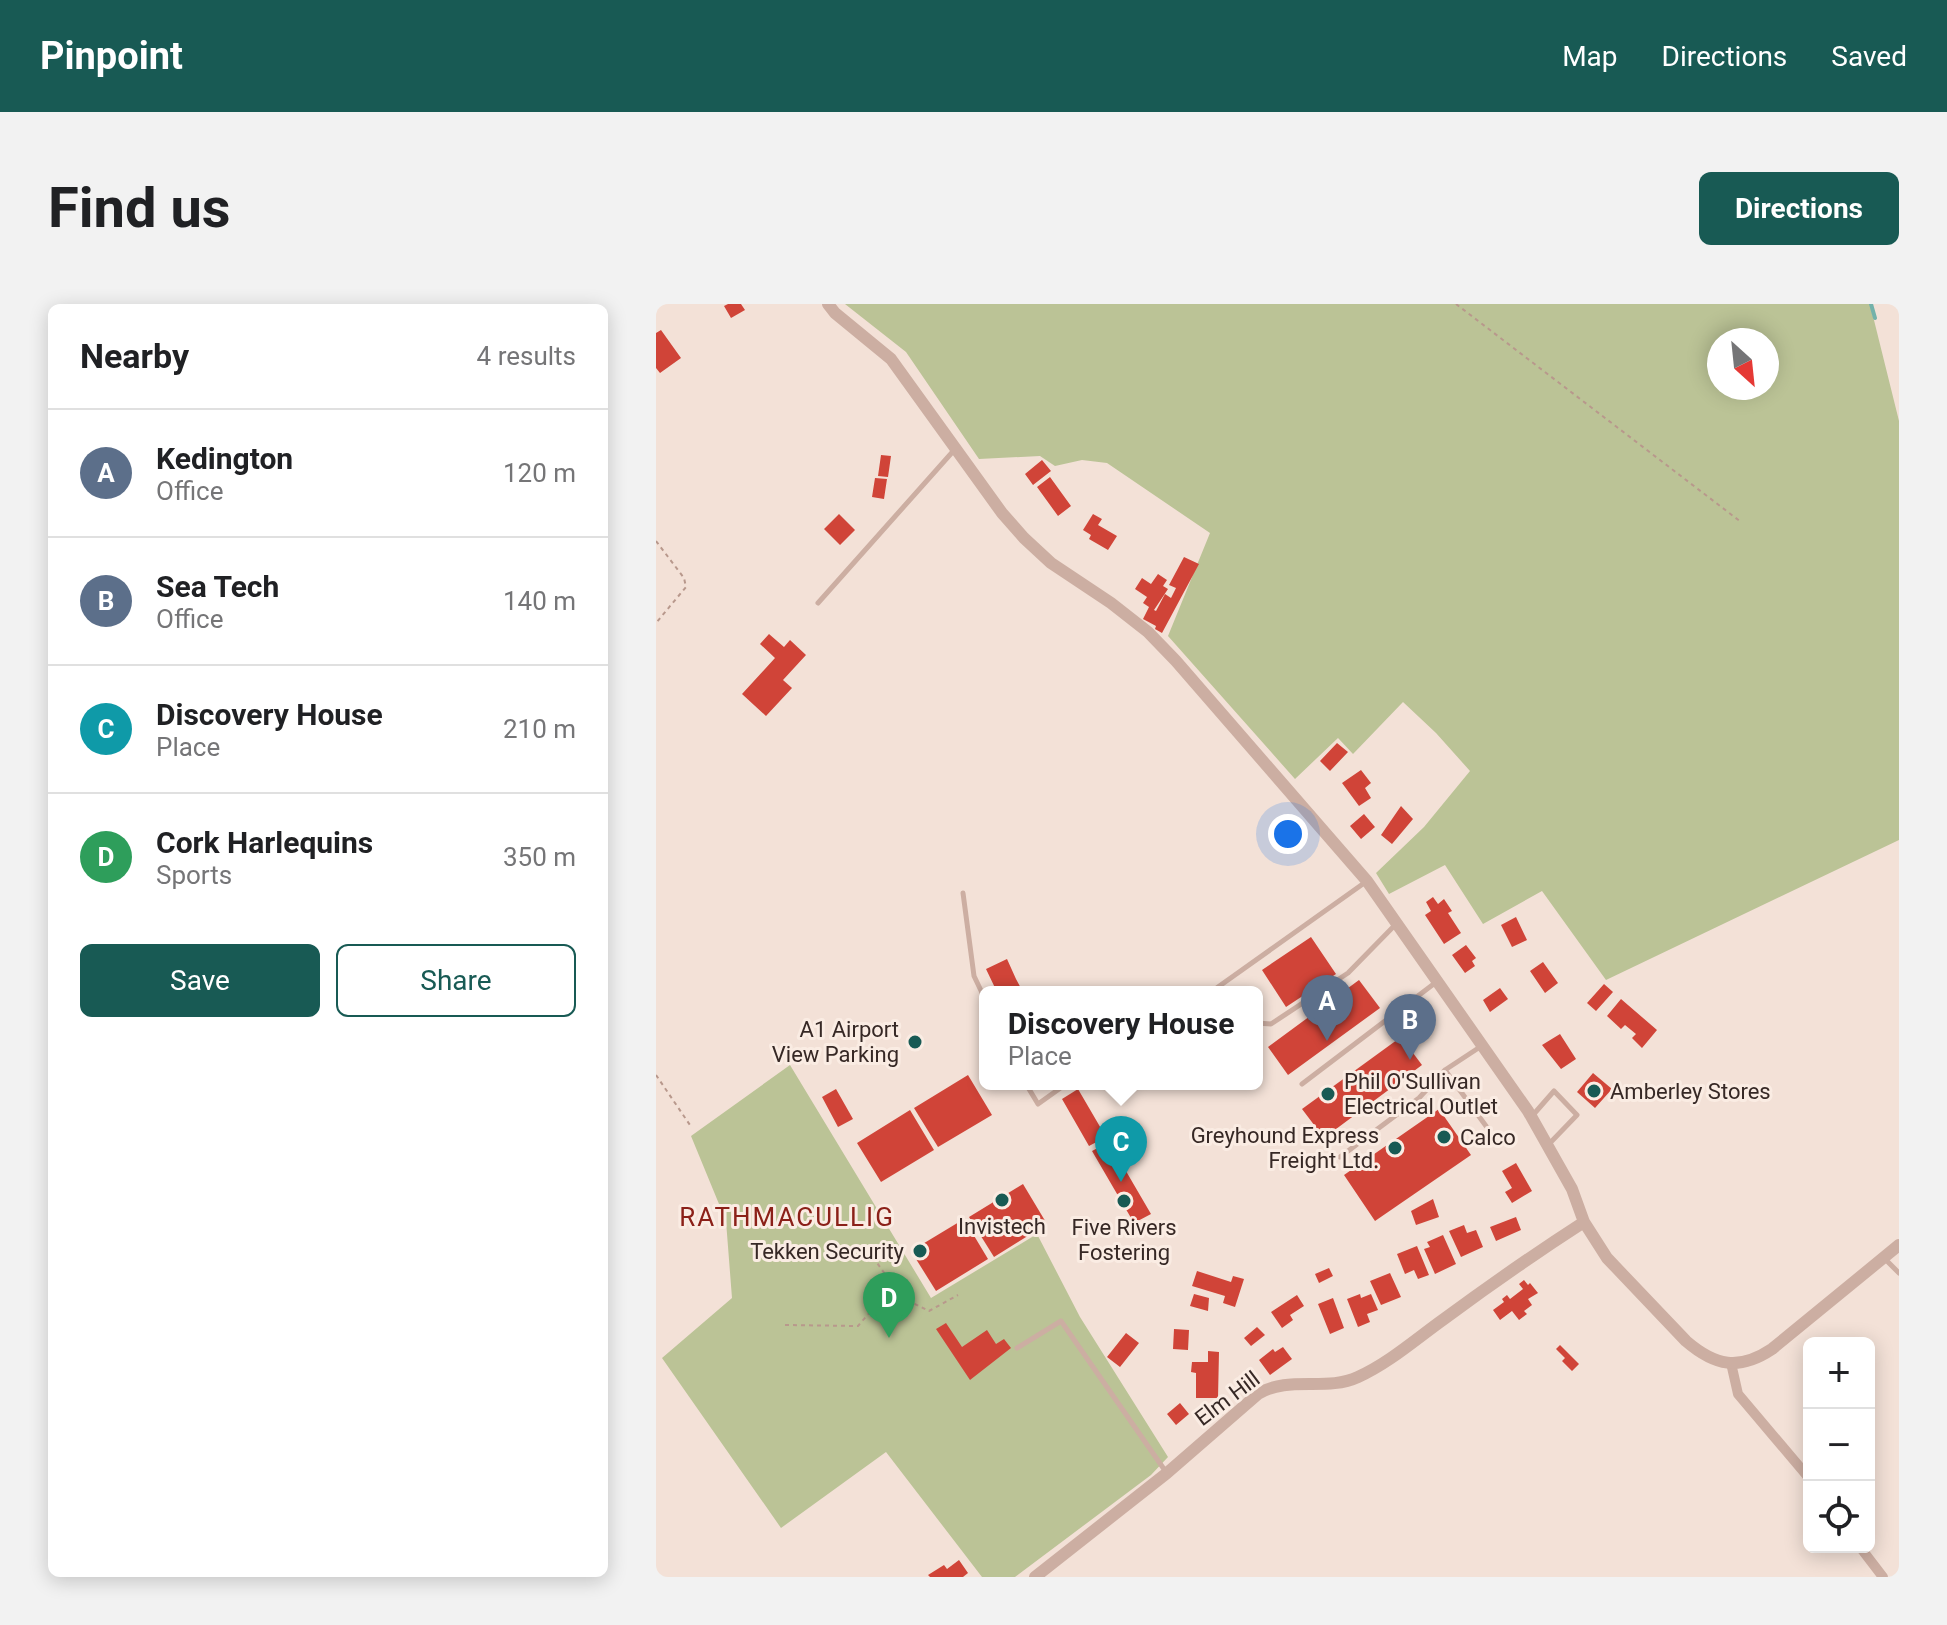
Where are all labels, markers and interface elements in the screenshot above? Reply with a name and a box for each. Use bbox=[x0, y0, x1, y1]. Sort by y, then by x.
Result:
text: Pinpoint bbox=[40, 34, 183, 78]
text: Map bbox=[1562, 40, 1618, 73]
text: Directions bbox=[1662, 40, 1787, 73]
text: Saved bbox=[1831, 40, 1907, 73]
button: Directions bbox=[1699, 172, 1899, 245]
text: Find us bbox=[48, 175, 231, 241]
north arrow bbox=[1707, 328, 1779, 400]
text: Nearby bbox=[80, 336, 189, 376]
text: 4 results bbox=[477, 341, 576, 371]
text: Kedington bbox=[156, 441, 293, 476]
text: A bbox=[97, 458, 115, 488]
text: 120 m bbox=[503, 458, 576, 488]
text: Office bbox=[156, 476, 223, 506]
text: Sea Tech bbox=[156, 569, 279, 604]
text: B bbox=[98, 586, 114, 616]
text: 140 m bbox=[503, 586, 576, 616]
text: Office bbox=[156, 604, 223, 634]
text: Discovery House bbox=[156, 697, 383, 732]
text: C bbox=[97, 714, 115, 744]
text: 210 m bbox=[503, 714, 576, 744]
text: Place bbox=[156, 732, 220, 762]
your location bbox=[1268, 814, 1308, 854]
text: Cork Harlequins bbox=[156, 825, 373, 860]
text: D bbox=[98, 842, 114, 872]
text: 350 m bbox=[503, 842, 576, 872]
text: Sports bbox=[156, 860, 232, 890]
button: Save bbox=[80, 944, 320, 1017]
button: Share bbox=[336, 944, 576, 1017]
pin: A bbox=[1301, 975, 1353, 1041]
popup bbox=[979, 986, 1263, 1090]
pin: B bbox=[1384, 994, 1436, 1060]
text: Discovery House bbox=[1008, 1006, 1234, 1041]
place label: A1 Airport View Parking bbox=[772, 1017, 899, 1067]
marker: A1 Airport View Parking bbox=[906, 1033, 924, 1051]
text: Place bbox=[1008, 1041, 1072, 1071]
place label: Phil O'Sullivan Electrical Outlet bbox=[1344, 1069, 1498, 1119]
place label: Amberley Stores bbox=[1610, 1079, 1771, 1104]
marker: Amberley Stores bbox=[1585, 1082, 1603, 1100]
marker: Phil O'Sullivan Electrical Outlet bbox=[1319, 1085, 1337, 1103]
pin: C bbox=[1095, 1116, 1147, 1182]
place label: Greyhound Express Freight Ltd. bbox=[1191, 1123, 1379, 1173]
place label: Calco bbox=[1460, 1125, 1516, 1150]
marker: Calco bbox=[1435, 1128, 1453, 1146]
marker: Greyhound Express Freight Ltd. bbox=[1386, 1139, 1404, 1157]
marker: Invistech bbox=[993, 1191, 1011, 1209]
marker: Five Rivers Fostering bbox=[1115, 1192, 1133, 1210]
district label: RATHMACULLIG bbox=[679, 1202, 895, 1232]
place label: Invistech bbox=[958, 1214, 1046, 1239]
place label: Five Rivers Fostering bbox=[1071, 1215, 1177, 1265]
place label: Tekken Security bbox=[750, 1239, 905, 1264]
marker: Tekken Security bbox=[911, 1242, 929, 1260]
pin: D bbox=[863, 1272, 915, 1338]
map controls bbox=[1803, 1337, 1875, 1553]
button: + bbox=[1803, 1337, 1875, 1409]
street label: Elm Hill bbox=[1190, 1366, 1265, 1431]
button: − bbox=[1803, 1409, 1875, 1481]
button: locate bbox=[1803, 1481, 1875, 1553]

